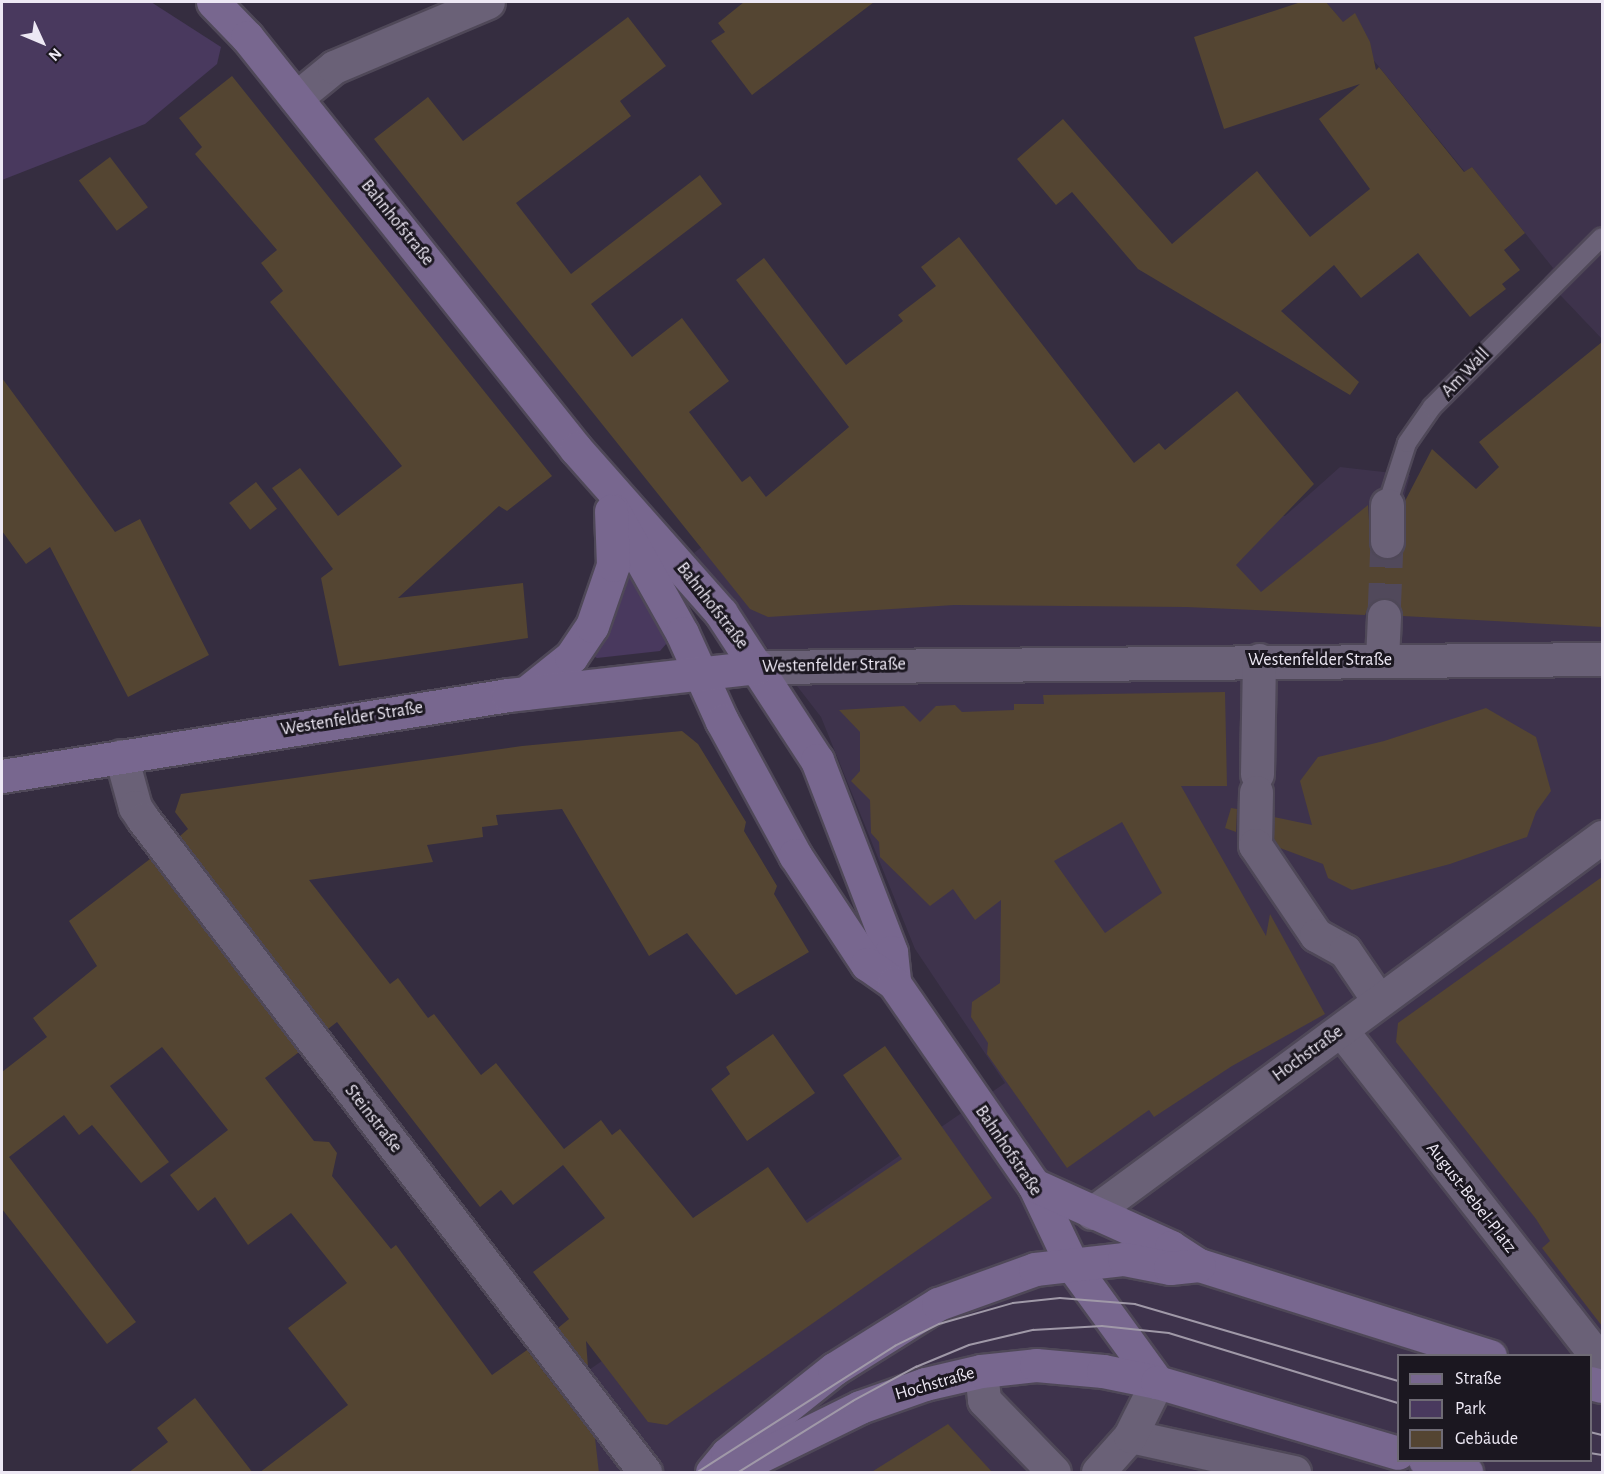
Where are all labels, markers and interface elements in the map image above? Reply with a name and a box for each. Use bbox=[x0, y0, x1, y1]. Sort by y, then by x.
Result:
north arrow bbox=[12, 12, 72, 72]
text: N bbox=[45, 45, 65, 64]
street label: Bahnhofstraße bbox=[356, 176, 438, 270]
street label: Am Wall bbox=[1437, 344, 1495, 402]
street label: Bahnhofstraße bbox=[671, 558, 753, 654]
street label: Westenfelder Straße bbox=[1248, 649, 1392, 671]
street label: Westenfelder Straße bbox=[762, 654, 906, 678]
street label: Westenfelder Straße bbox=[279, 697, 425, 741]
street label: Hochstraße bbox=[1269, 1021, 1347, 1087]
street label: Steinstraße bbox=[340, 1081, 406, 1157]
street label: Bahnhofstraße bbox=[970, 1102, 1046, 1200]
street label: August-Bebel-Platz bbox=[1421, 1138, 1521, 1258]
legend bbox=[1397, 1354, 1592, 1462]
street label: Hochstraße bbox=[893, 1362, 977, 1406]
text: Straße bbox=[1455, 1370, 1501, 1388]
text: Park bbox=[1455, 1400, 1486, 1418]
text: Gebäude bbox=[1455, 1430, 1518, 1448]

